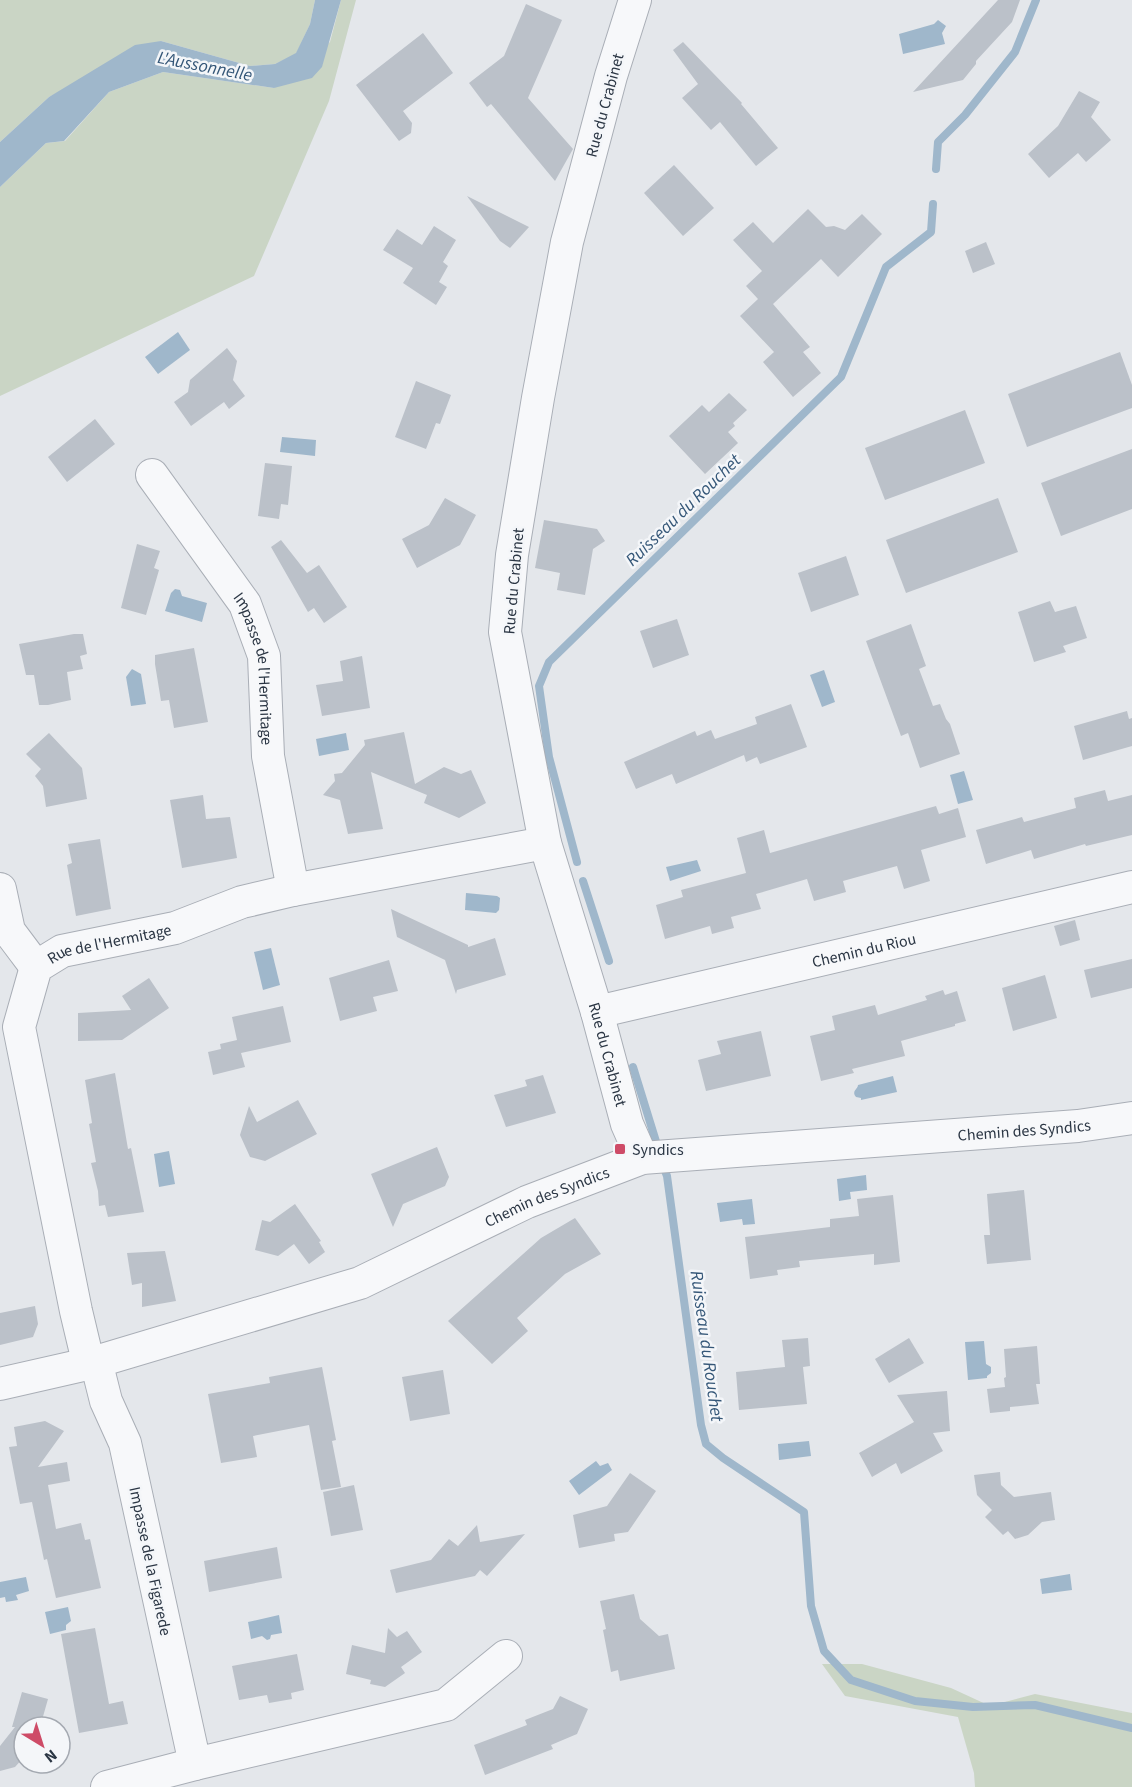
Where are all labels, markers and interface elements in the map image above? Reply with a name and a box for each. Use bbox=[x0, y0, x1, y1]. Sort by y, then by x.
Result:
water label: L'Aussonnelle bbox=[155, 45, 255, 88]
street label: Rue du Crabinet bbox=[581, 50, 630, 160]
water label: Ruisseau du Rouchet bbox=[620, 448, 748, 572]
street label: Rue du Crabinet bbox=[498, 526, 530, 635]
street label: Impasse de l'Hermitage bbox=[228, 588, 278, 746]
street label: Rue de l'Hermitage bbox=[43, 919, 173, 970]
street label: Chemin du Riou bbox=[810, 928, 918, 973]
street label: Rue du Crabinet bbox=[583, 1000, 632, 1110]
street label: Chemin des Syndics bbox=[957, 1114, 1093, 1147]
place label: Syndics bbox=[632, 1139, 684, 1161]
marker: Syndics bbox=[613, 1142, 627, 1156]
street label: Chemin des Syndics bbox=[481, 1161, 613, 1233]
water label: Ruisseau du Rouchet bbox=[684, 1269, 730, 1424]
street label: Impasse de la Figarede bbox=[123, 1485, 177, 1638]
north arrow bbox=[12, 1715, 72, 1775]
text: N bbox=[40, 1744, 62, 1768]

